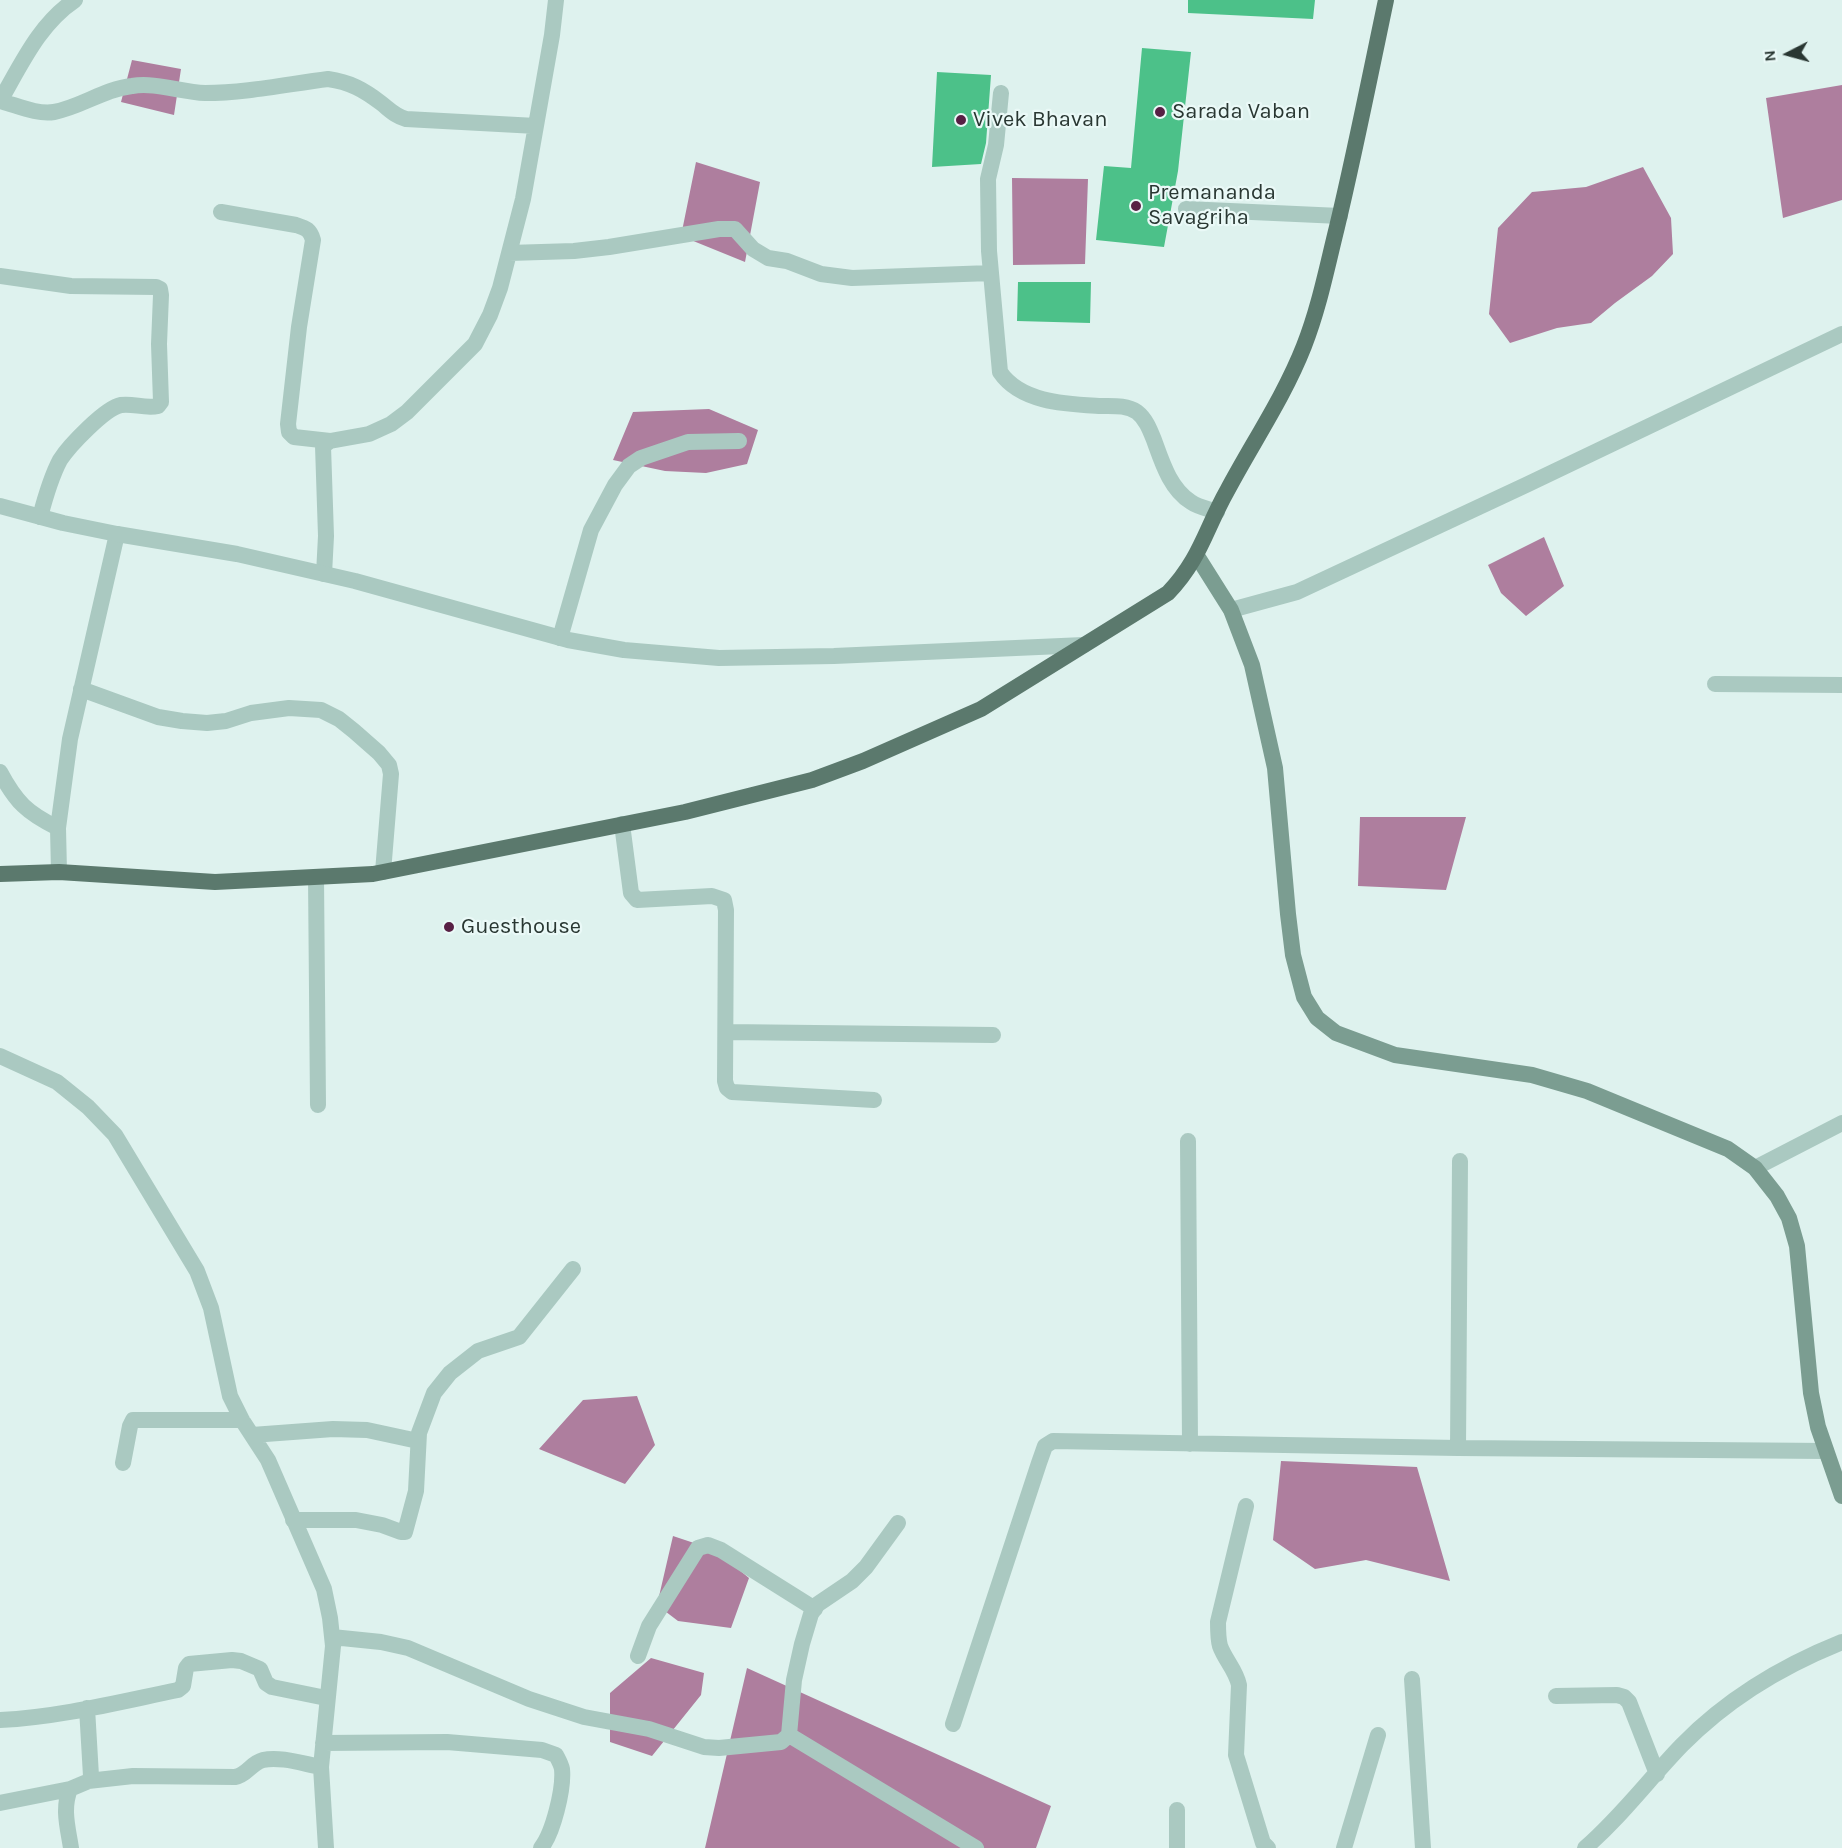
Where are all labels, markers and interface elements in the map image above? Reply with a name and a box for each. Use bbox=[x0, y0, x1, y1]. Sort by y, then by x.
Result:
north arrow bbox=[1758, 24, 1818, 84]
text: N bbox=[1760, 49, 1780, 63]
place label: Sarada Vaban bbox=[1172, 99, 1310, 125]
marker: Sarada Vaban bbox=[1153, 105, 1167, 119]
place label: Vivek Bhavan bbox=[973, 107, 1107, 133]
marker: Vivek Bhavan bbox=[954, 113, 968, 127]
place label: Premananda Savagriha bbox=[1148, 180, 1276, 231]
marker: Premananda Savagriha bbox=[1129, 199, 1143, 213]
place label: Guesthouse bbox=[461, 914, 581, 940]
marker: Guesthouse bbox=[442, 920, 456, 934]

